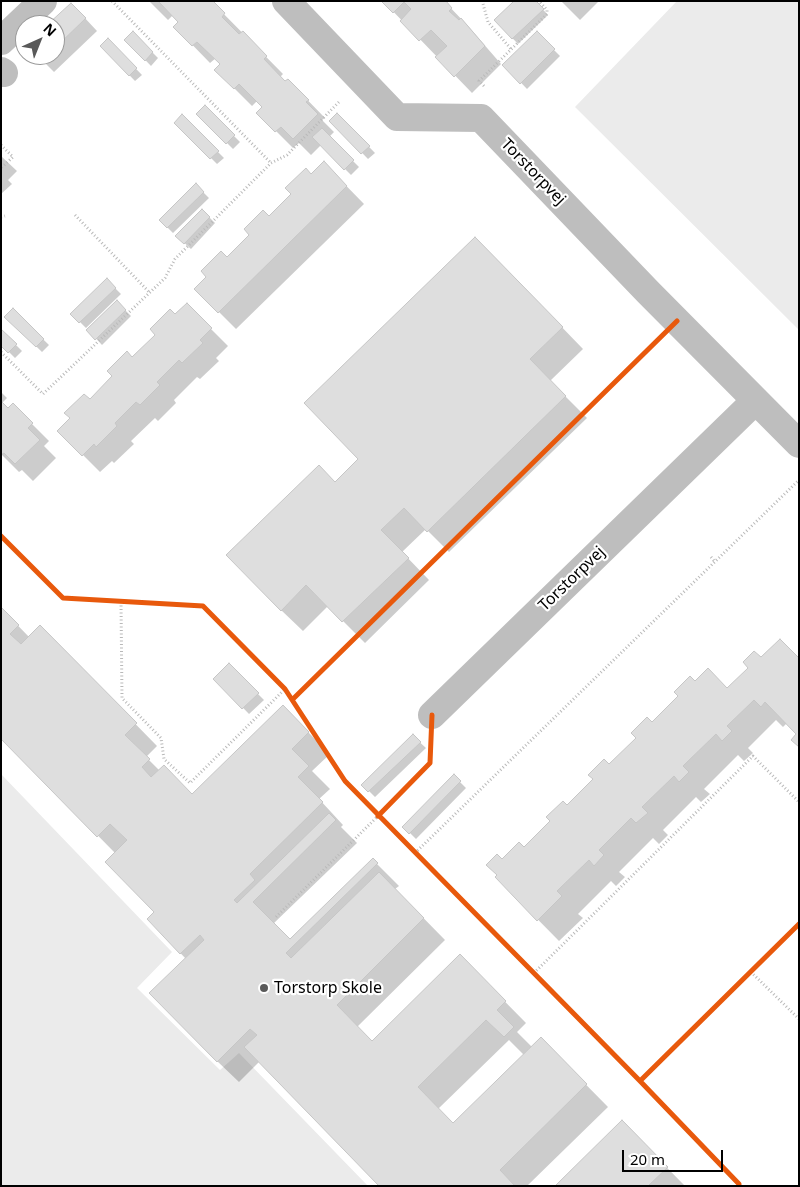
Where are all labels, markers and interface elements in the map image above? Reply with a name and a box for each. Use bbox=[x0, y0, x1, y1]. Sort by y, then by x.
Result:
north arrow bbox=[15, 15, 65, 65]
text: N bbox=[39, 19, 61, 40]
street label: Torstorpvej bbox=[497, 135, 569, 209]
street label: Torstorpvej bbox=[535, 543, 609, 615]
place label: Torstorp Skole bbox=[274, 978, 382, 998]
marker: Torstorp Skole bbox=[258, 982, 270, 994]
scale bar bbox=[625, 1140, 726, 1172]
text: 20 m bbox=[630, 1149, 665, 1169]

